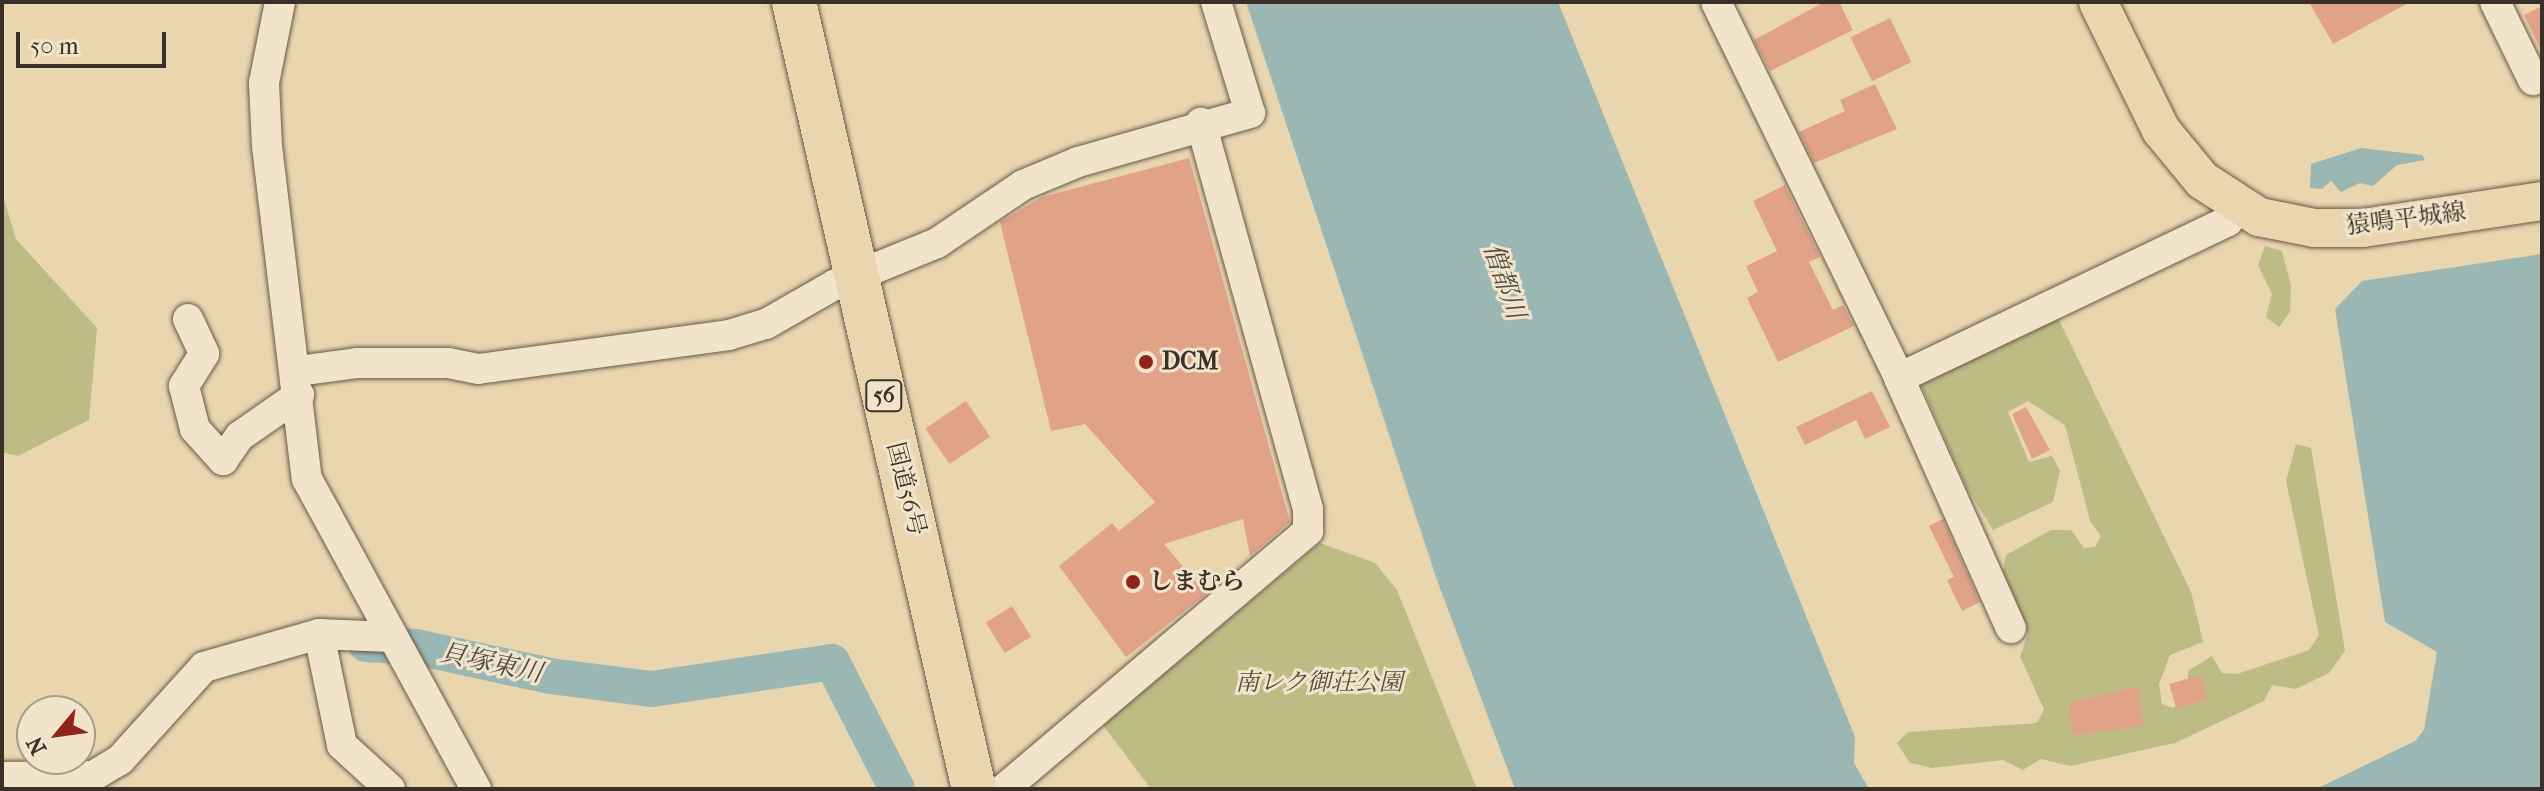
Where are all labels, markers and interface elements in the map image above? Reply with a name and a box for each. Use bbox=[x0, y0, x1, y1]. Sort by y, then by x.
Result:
scale bar bbox=[20, 16, 170, 66]
text: 50 m bbox=[30, 32, 79, 60]
street label: 猿鳴平城線 bbox=[2345, 197, 2467, 241]
water label: 僧都川 bbox=[1477, 239, 1531, 323]
place label: DCM bbox=[1162, 348, 1218, 376]
marker: DCM bbox=[1137, 353, 1155, 371]
road number: 56 bbox=[864, 378, 904, 414]
street label: 国道56号 bbox=[880, 439, 932, 539]
place label: しまむら bbox=[1149, 568, 1245, 596]
marker: しまむら bbox=[1124, 573, 1142, 591]
water label: 貝塚東川 bbox=[437, 637, 545, 689]
park label: 南レク御荘公園 bbox=[1235, 669, 1403, 697]
north arrow bbox=[16, 695, 96, 775]
text: N bbox=[21, 732, 52, 759]

